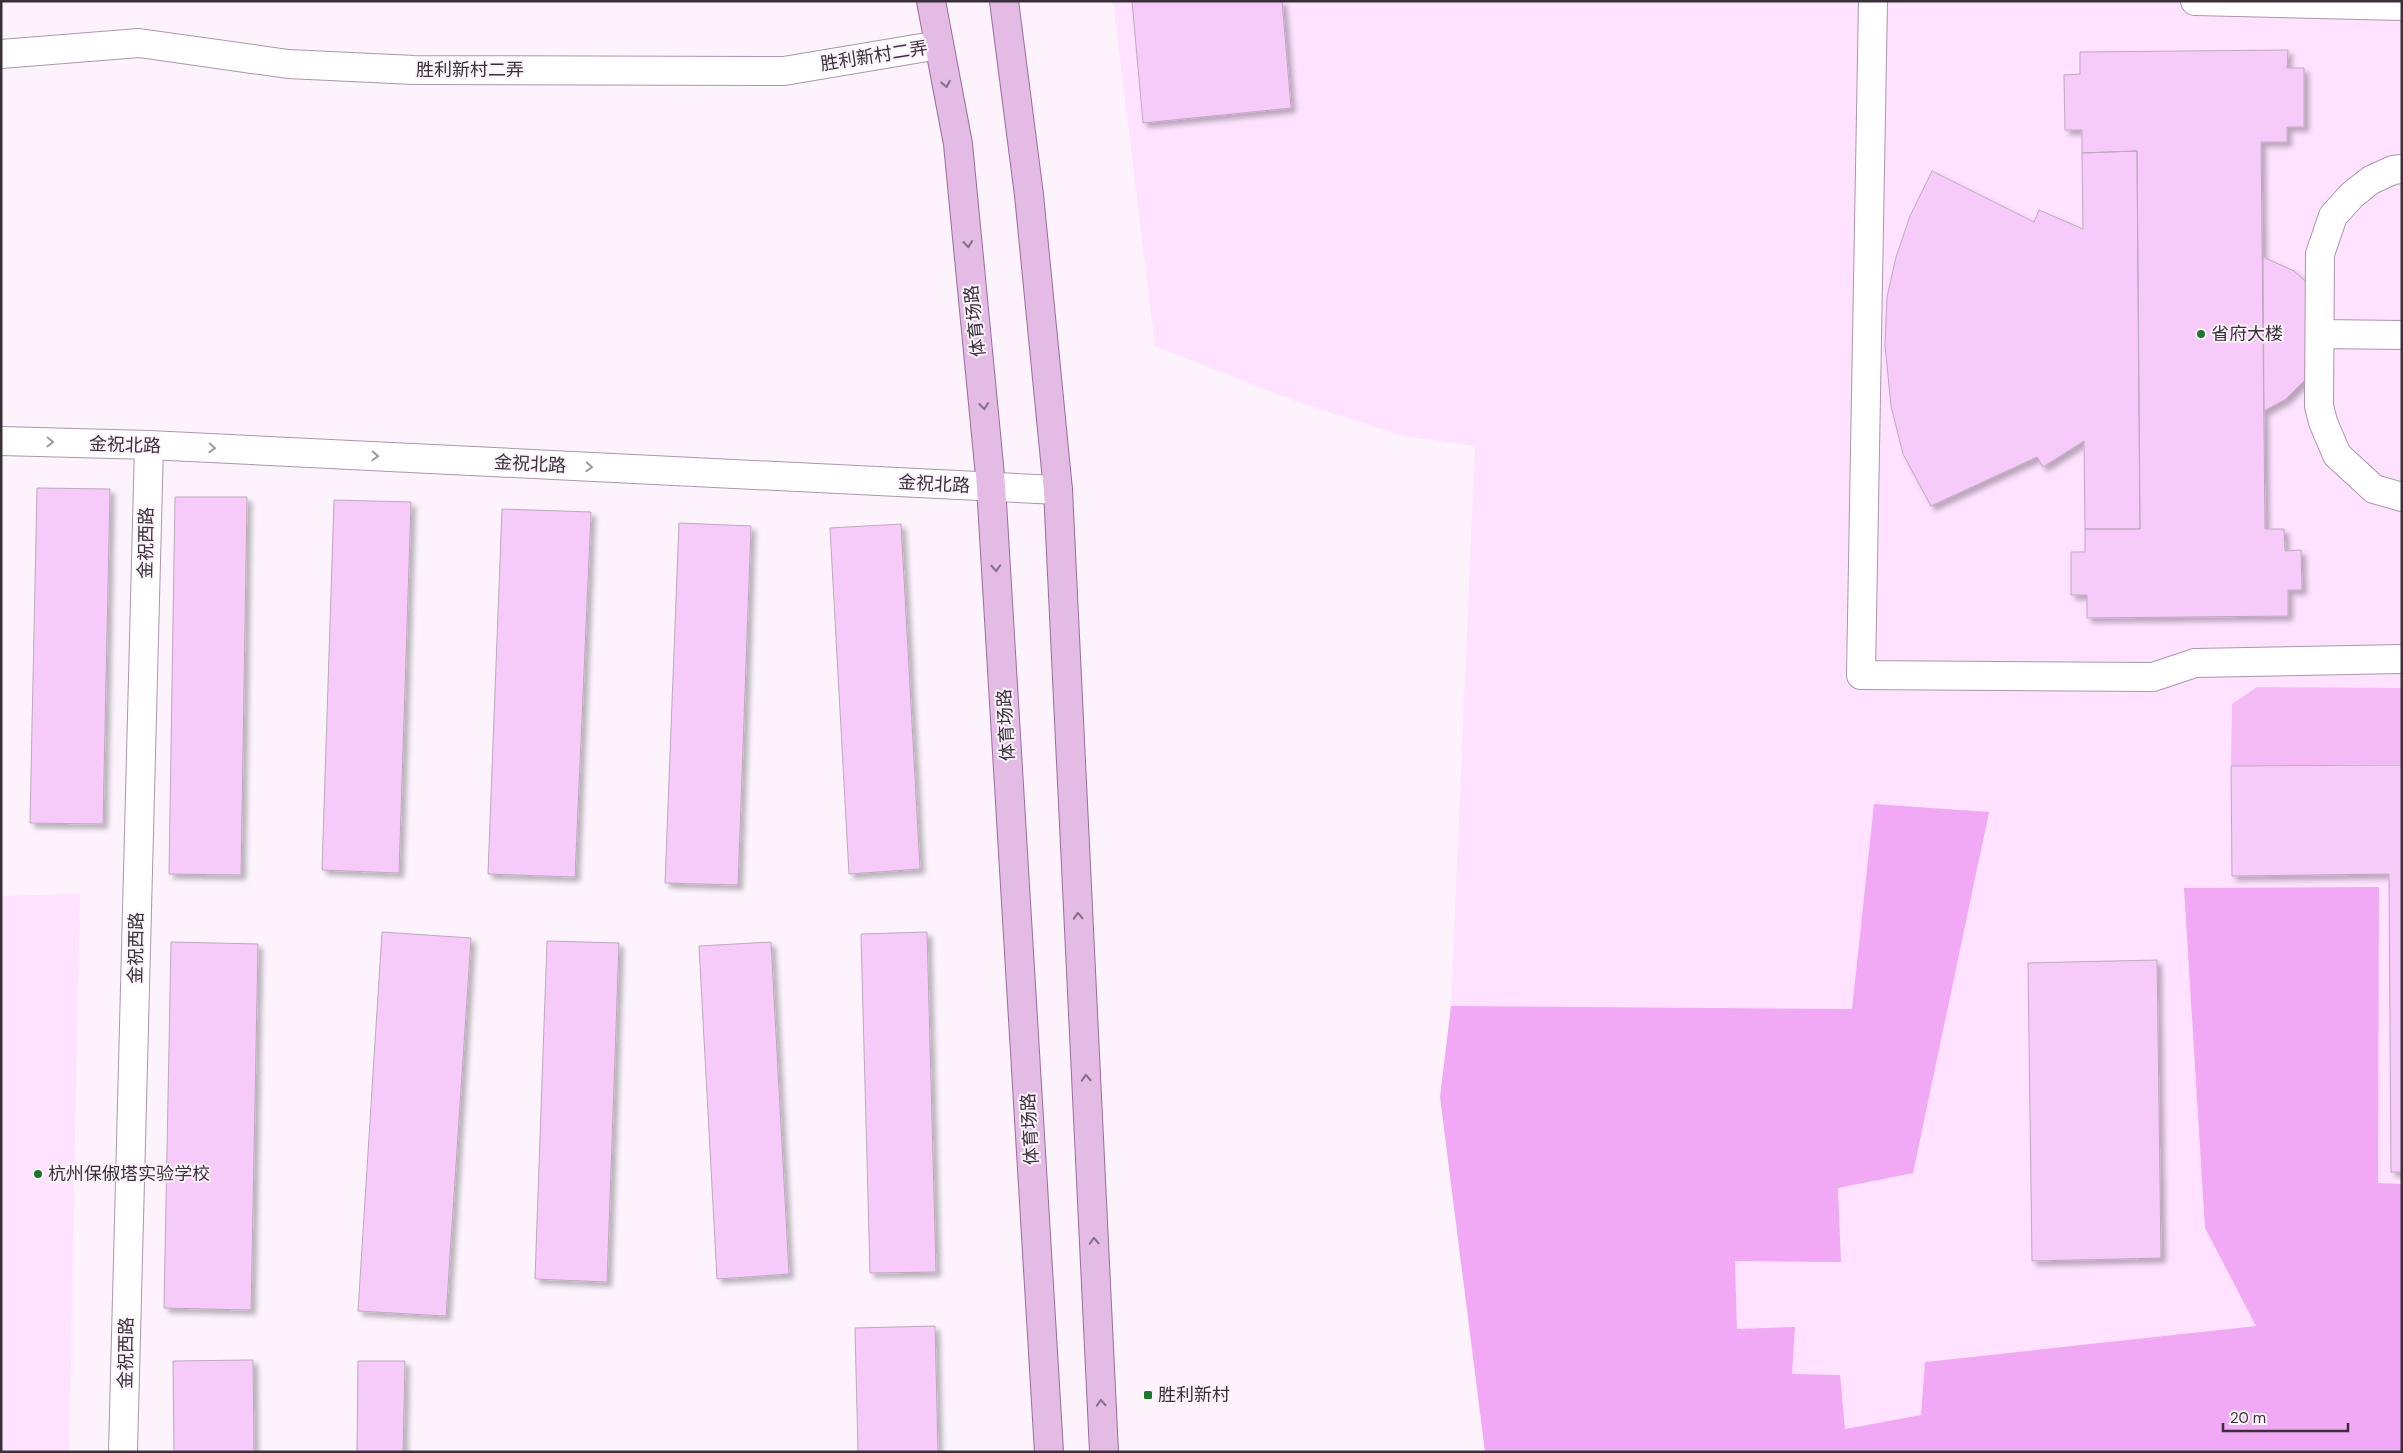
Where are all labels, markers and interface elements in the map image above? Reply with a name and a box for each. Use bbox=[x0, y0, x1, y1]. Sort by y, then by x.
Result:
street label: 胜利新村二弄 bbox=[819, 36, 929, 76]
street label: 胜利新村二弄 bbox=[416, 58, 524, 82]
one-way arrow bbox=[941, 79, 951, 88]
one-way arrow bbox=[962, 241, 973, 249]
street label: 体育场路 bbox=[959, 284, 991, 358]
place label: 省府大楼 bbox=[2211, 322, 2283, 346]
marker: 省府大楼 bbox=[2195, 328, 2207, 340]
one-way arrow bbox=[978, 402, 989, 410]
street label: 金祝北路 bbox=[89, 432, 161, 458]
one-way arrow bbox=[46, 437, 54, 448]
one-way arrow bbox=[209, 443, 217, 453]
street label: 金祝北路 bbox=[493, 450, 567, 478]
one-way arrow bbox=[371, 451, 379, 461]
one-way arrow bbox=[586, 461, 594, 472]
street label: 金祝北路 bbox=[897, 470, 971, 498]
street label: 金祝西路 bbox=[133, 507, 159, 579]
one-way arrow bbox=[991, 564, 1002, 572]
street label: 体育场路 bbox=[992, 688, 1020, 762]
street label: 金祝西路 bbox=[123, 912, 149, 984]
one-way arrow bbox=[1073, 912, 1084, 920]
one-way arrow bbox=[1081, 1074, 1091, 1082]
street label: 体育场路 bbox=[1016, 1092, 1044, 1166]
place label: 杭州保俶塔实验学校 bbox=[48, 1162, 210, 1186]
marker: 杭州保俶塔实验学校 bbox=[32, 1168, 44, 1180]
one-way arrow bbox=[1088, 1236, 1099, 1244]
street label: 金祝西路 bbox=[113, 1317, 139, 1389]
place label: 胜利新村 bbox=[1158, 1383, 1230, 1407]
marker: 胜利新村 bbox=[1142, 1389, 1154, 1401]
one-way arrow bbox=[1096, 1399, 1107, 1407]
scale bar bbox=[2223, 1400, 2348, 1432]
text: 20 m bbox=[2230, 1408, 2266, 1428]

